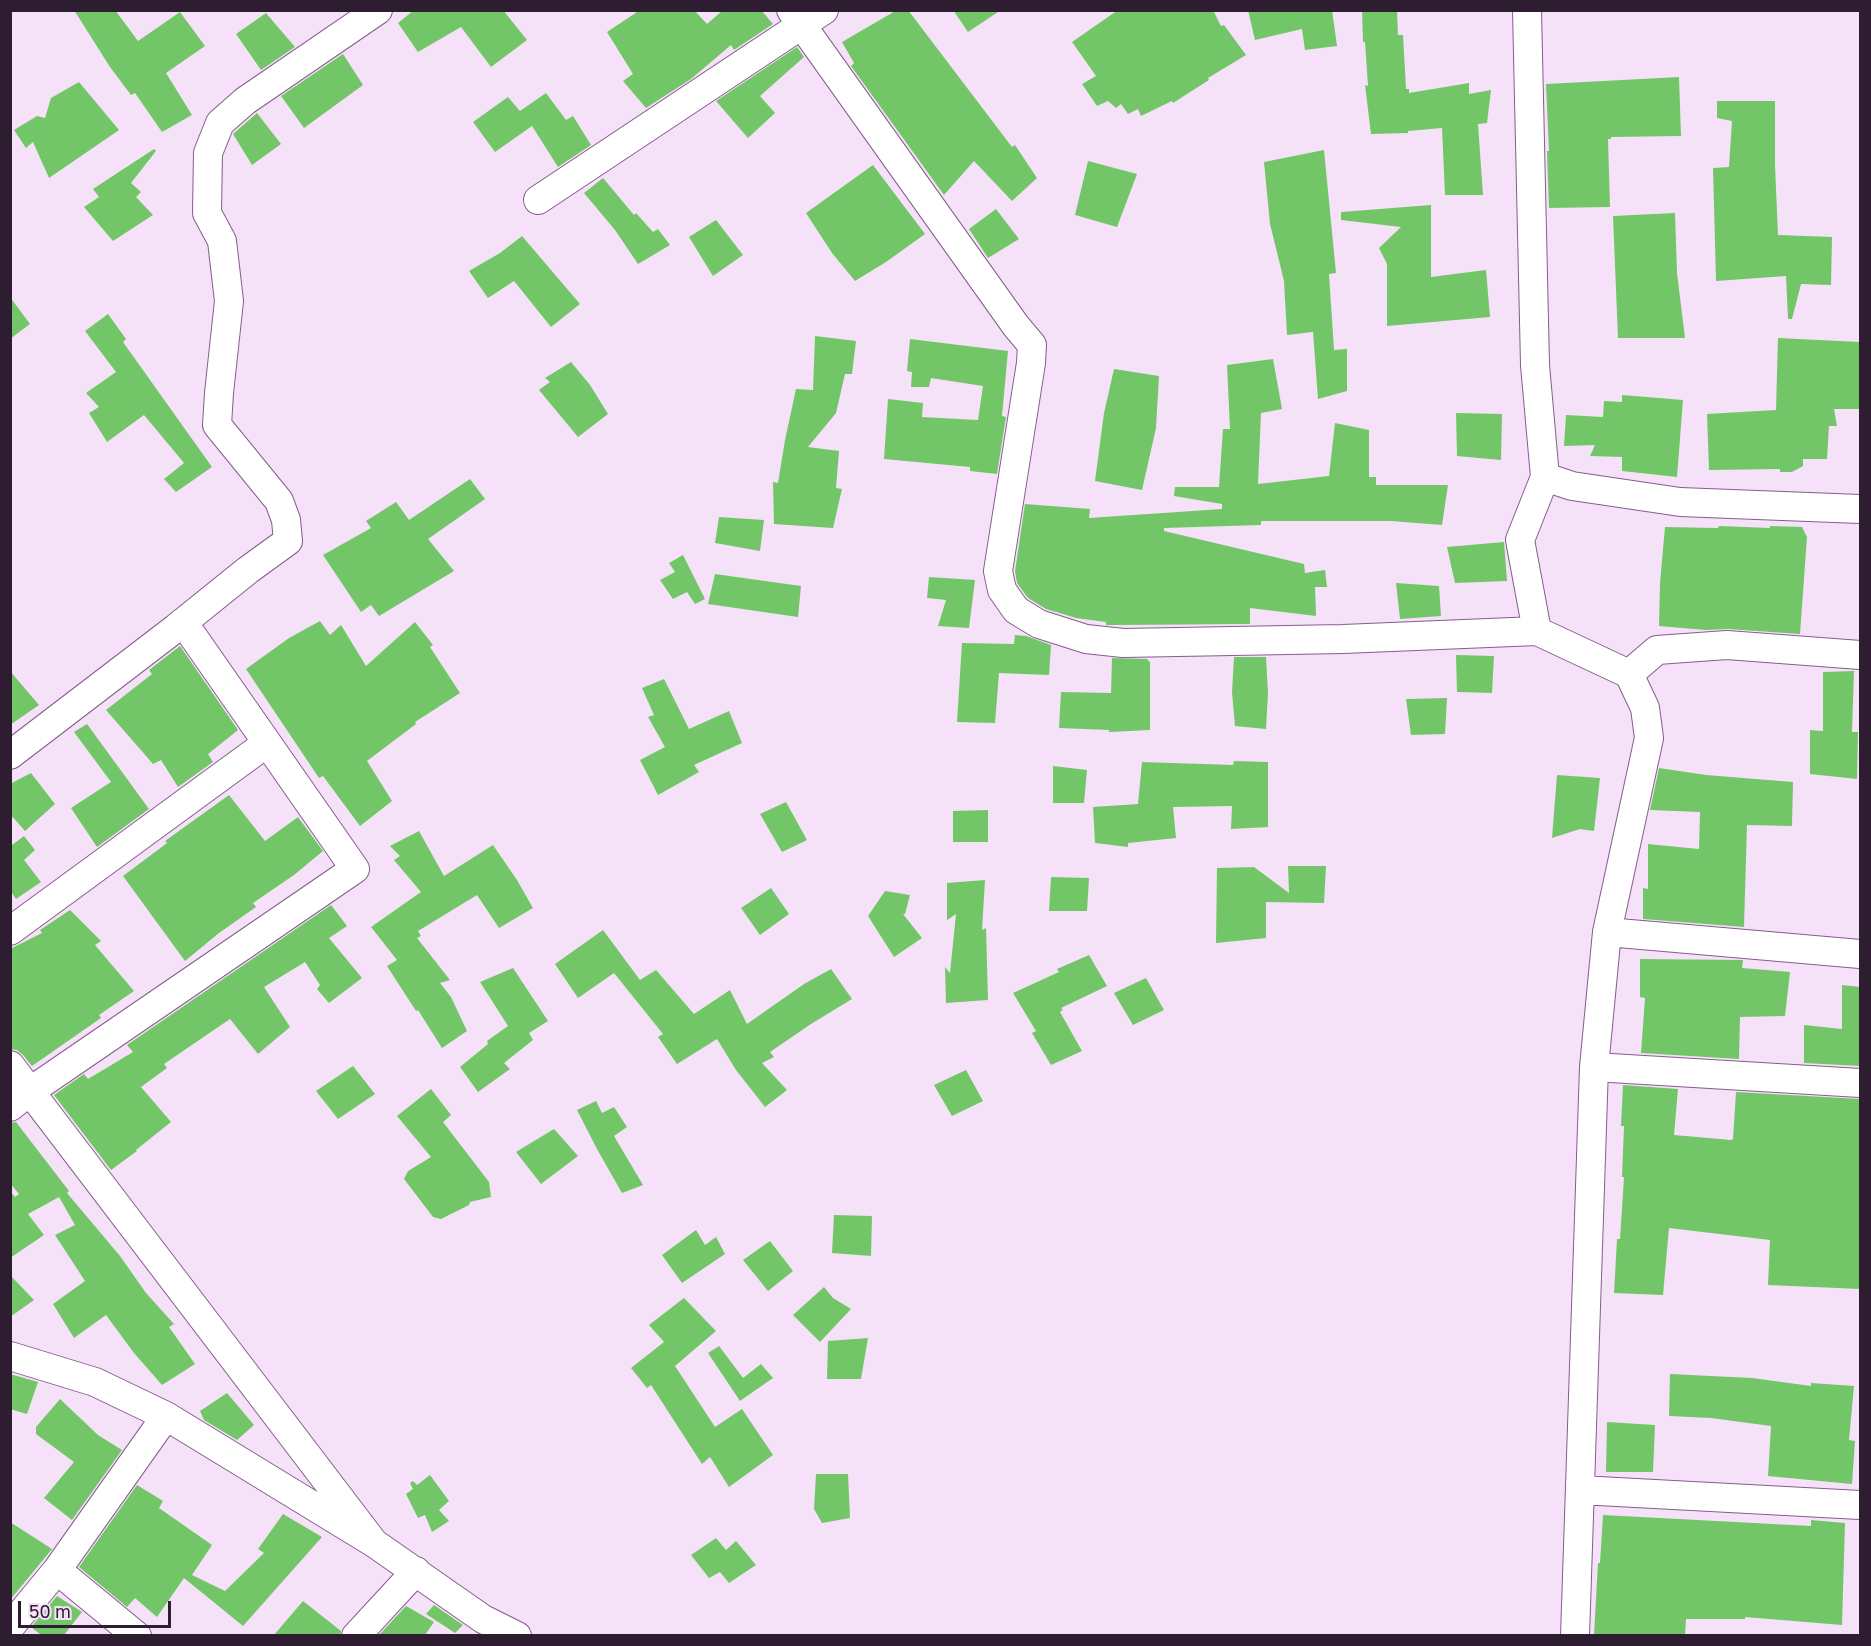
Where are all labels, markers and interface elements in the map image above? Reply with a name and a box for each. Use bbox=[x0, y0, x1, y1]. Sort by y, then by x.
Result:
scale bar bbox=[21, 1589, 174, 1627]
text: 50 m bbox=[29, 1600, 71, 1622]

